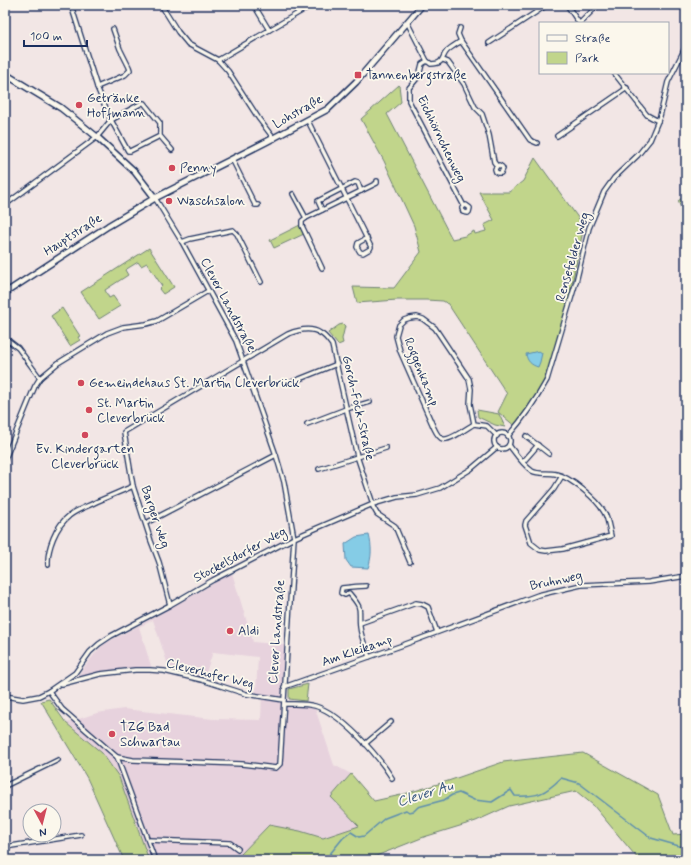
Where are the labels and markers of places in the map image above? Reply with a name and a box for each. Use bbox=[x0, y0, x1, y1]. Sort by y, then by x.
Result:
place label: Tannenbergstraße bbox=[366, 67, 467, 86]
marker: Tannenbergstraße bbox=[353, 70, 363, 80]
place label: Getränke Hoffmann bbox=[87, 90, 146, 122]
marker: Getränke Hoffmann bbox=[74, 100, 84, 110]
place label: Penny bbox=[180, 160, 216, 177]
marker: Penny bbox=[167, 163, 177, 173]
place label: Waschsalon bbox=[177, 193, 245, 210]
marker: Waschsalon bbox=[164, 196, 174, 206]
place label: Gemeindehaus St. Martin Cleverbrück bbox=[89, 375, 300, 392]
marker: Gemeindehaus St. Martin Cleverbrück bbox=[76, 378, 86, 388]
place label: St. Martin Cleverbrück bbox=[97, 395, 166, 427]
marker: St. Martin Cleverbrück bbox=[84, 405, 94, 415]
marker: Ev. Kindergarten Cleverbrück bbox=[80, 430, 90, 440]
place label: Ev. Kindergarten Cleverbrück bbox=[36, 441, 134, 473]
place label: Aldi bbox=[238, 623, 259, 640]
marker: Aldi bbox=[225, 626, 235, 636]
place label: TZG Bad Schwartau bbox=[120, 719, 180, 751]
marker: TZG Bad Schwartau bbox=[107, 729, 117, 739]

